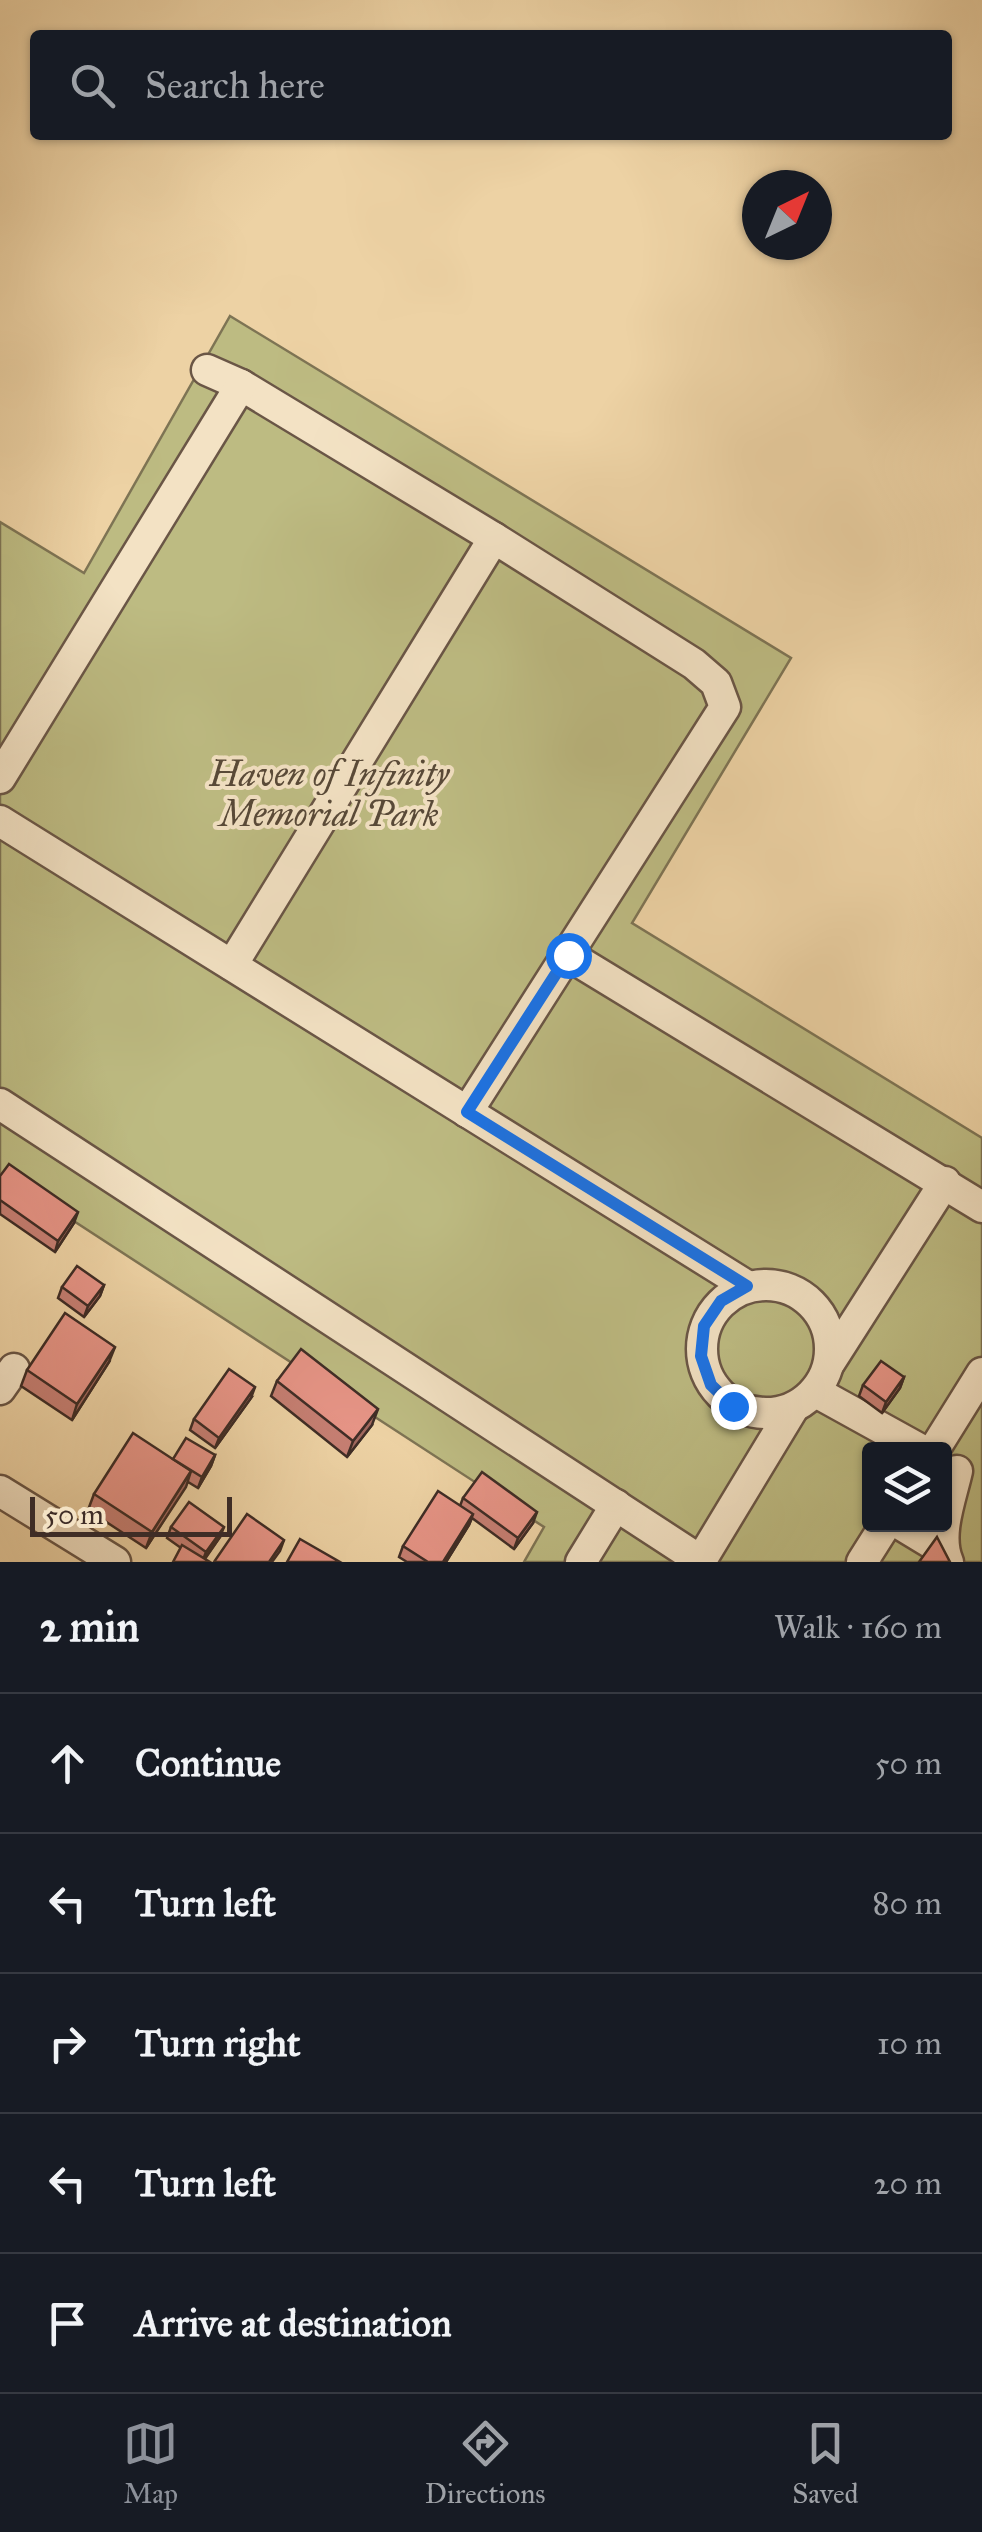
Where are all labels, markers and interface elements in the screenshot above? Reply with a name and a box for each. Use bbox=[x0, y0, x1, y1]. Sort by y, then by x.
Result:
search box bbox=[30, 30, 952, 140]
icon: search bbox=[65, 58, 120, 113]
text: Search here bbox=[145, 62, 325, 108]
north arrow bbox=[742, 170, 832, 260]
park label: Haven of Infinity Memorial Park bbox=[208, 753, 451, 836]
route start bbox=[546, 933, 592, 979]
route end bbox=[711, 1384, 757, 1430]
map controls bbox=[862, 1442, 952, 1532]
button: layers bbox=[862, 1442, 952, 1532]
scale bar bbox=[30, 1492, 232, 1536]
text: 50 m bbox=[45, 1497, 104, 1532]
text: 2 min bbox=[40, 1601, 139, 1653]
text: Walk · 160 m bbox=[774, 1608, 942, 1647]
icon: ahead bbox=[40, 1736, 95, 1791]
text: Continue bbox=[135, 1740, 281, 1786]
text: 50 m bbox=[875, 1744, 942, 1783]
icon: left bbox=[40, 1876, 95, 1931]
text: Turn left bbox=[135, 1880, 276, 1926]
text: 80 m bbox=[873, 1884, 942, 1923]
icon: right bbox=[40, 2016, 95, 2071]
text: Turn right bbox=[135, 2020, 301, 2066]
text: 10 m bbox=[877, 2024, 942, 2063]
icon: left bbox=[40, 2156, 95, 2211]
text: Turn left bbox=[135, 2160, 276, 2206]
text: 20 m bbox=[874, 2164, 942, 2203]
icon: arrive bbox=[40, 2296, 95, 2351]
text: Arrive at destination bbox=[135, 2300, 452, 2346]
tab: Map bbox=[123, 2416, 178, 2511]
tab: Directions bbox=[425, 2416, 546, 2511]
tab: Saved bbox=[792, 2416, 859, 2511]

